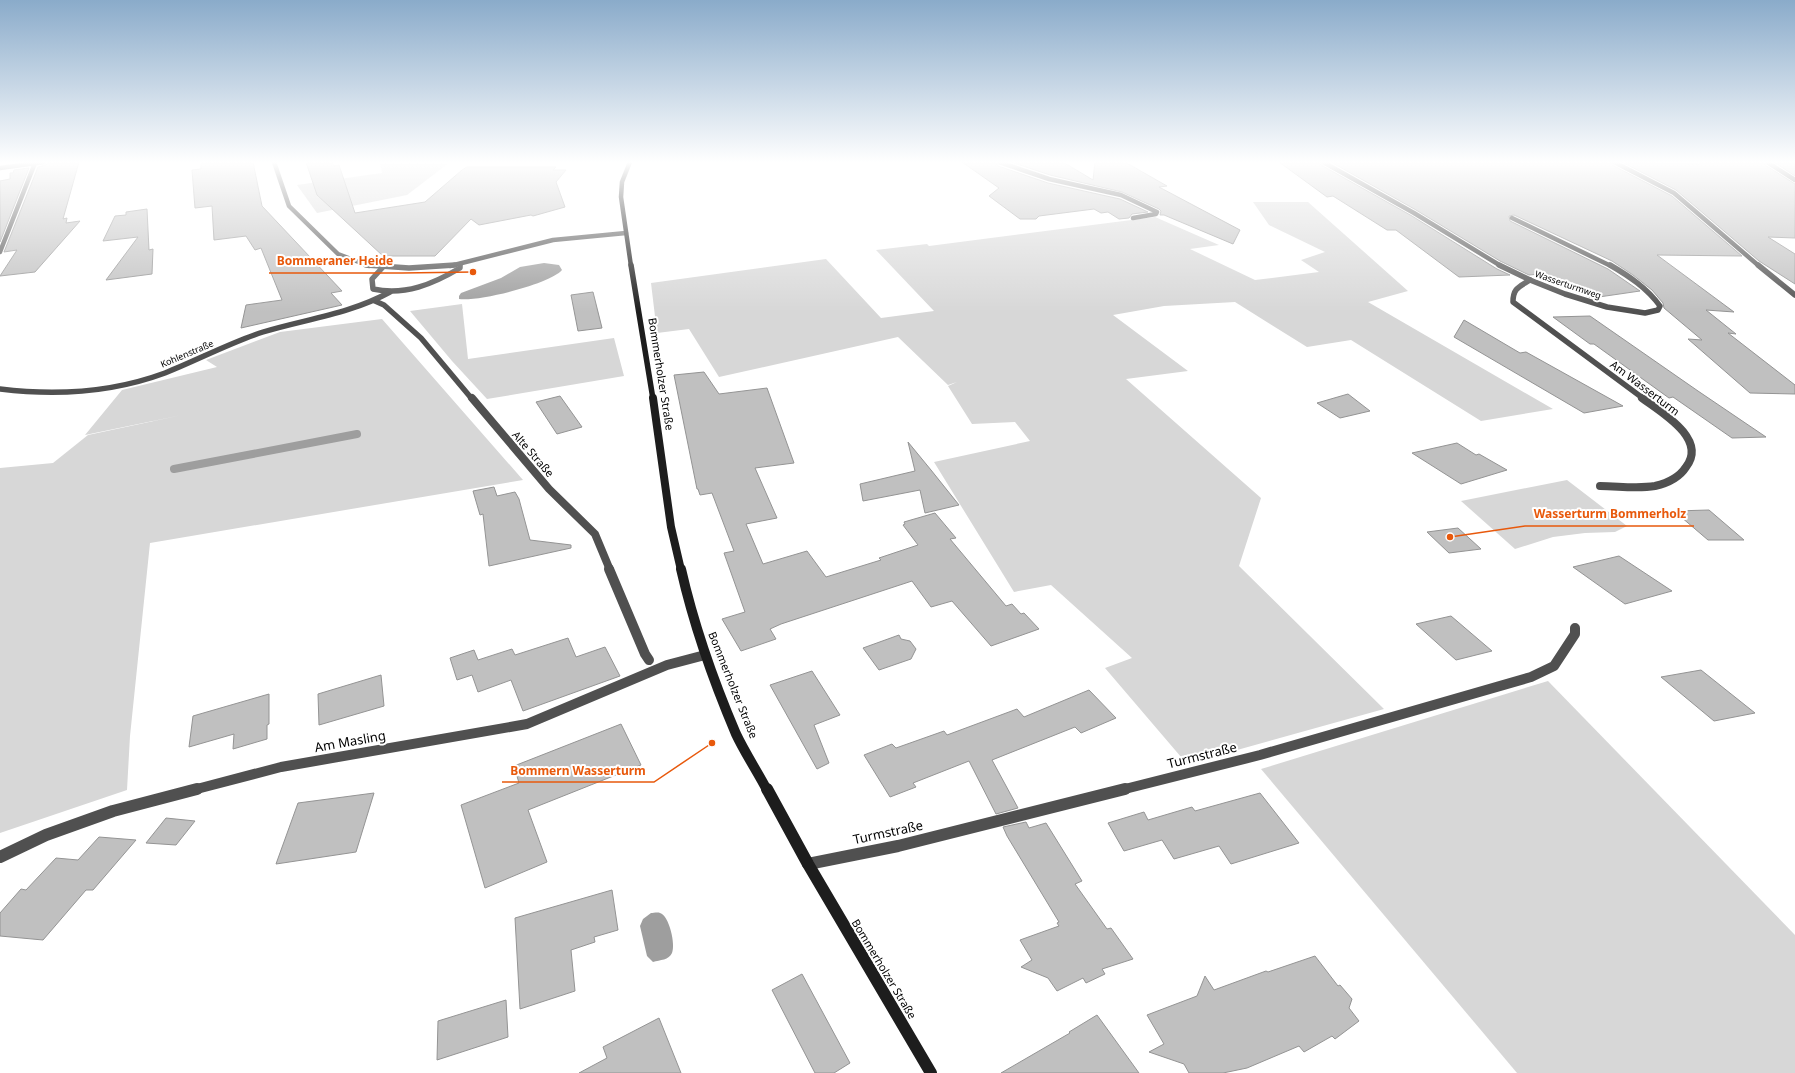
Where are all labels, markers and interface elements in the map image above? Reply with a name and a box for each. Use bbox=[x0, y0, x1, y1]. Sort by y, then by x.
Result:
callout: Bommeraner Heide bbox=[269, 249, 402, 273]
text: Bommeraner Heide bbox=[277, 252, 393, 269]
street label: Wasserturmweg bbox=[1533, 267, 1603, 302]
street label: Bommerholzer Straße bbox=[645, 317, 678, 431]
street label: Kohlenstraße bbox=[158, 337, 215, 371]
street label: Am Wasserturm bbox=[1608, 357, 1683, 419]
street label: Alte Straße bbox=[509, 427, 558, 480]
callout: Wasserturm Bommerholz bbox=[1525, 502, 1694, 526]
text: Wasserturm Bommerholz bbox=[1534, 505, 1686, 522]
street label: Bommerholzer Straße bbox=[705, 629, 762, 740]
street label: Am Masling bbox=[313, 726, 387, 756]
street label: Turmstraße bbox=[1165, 738, 1239, 772]
callout: Bommern Wasserturm bbox=[502, 758, 654, 782]
text: Bommern Wasserturm bbox=[510, 762, 646, 779]
street label: Turmstraße bbox=[851, 816, 925, 848]
street label: Bommerholzer Straße bbox=[849, 916, 920, 1021]

